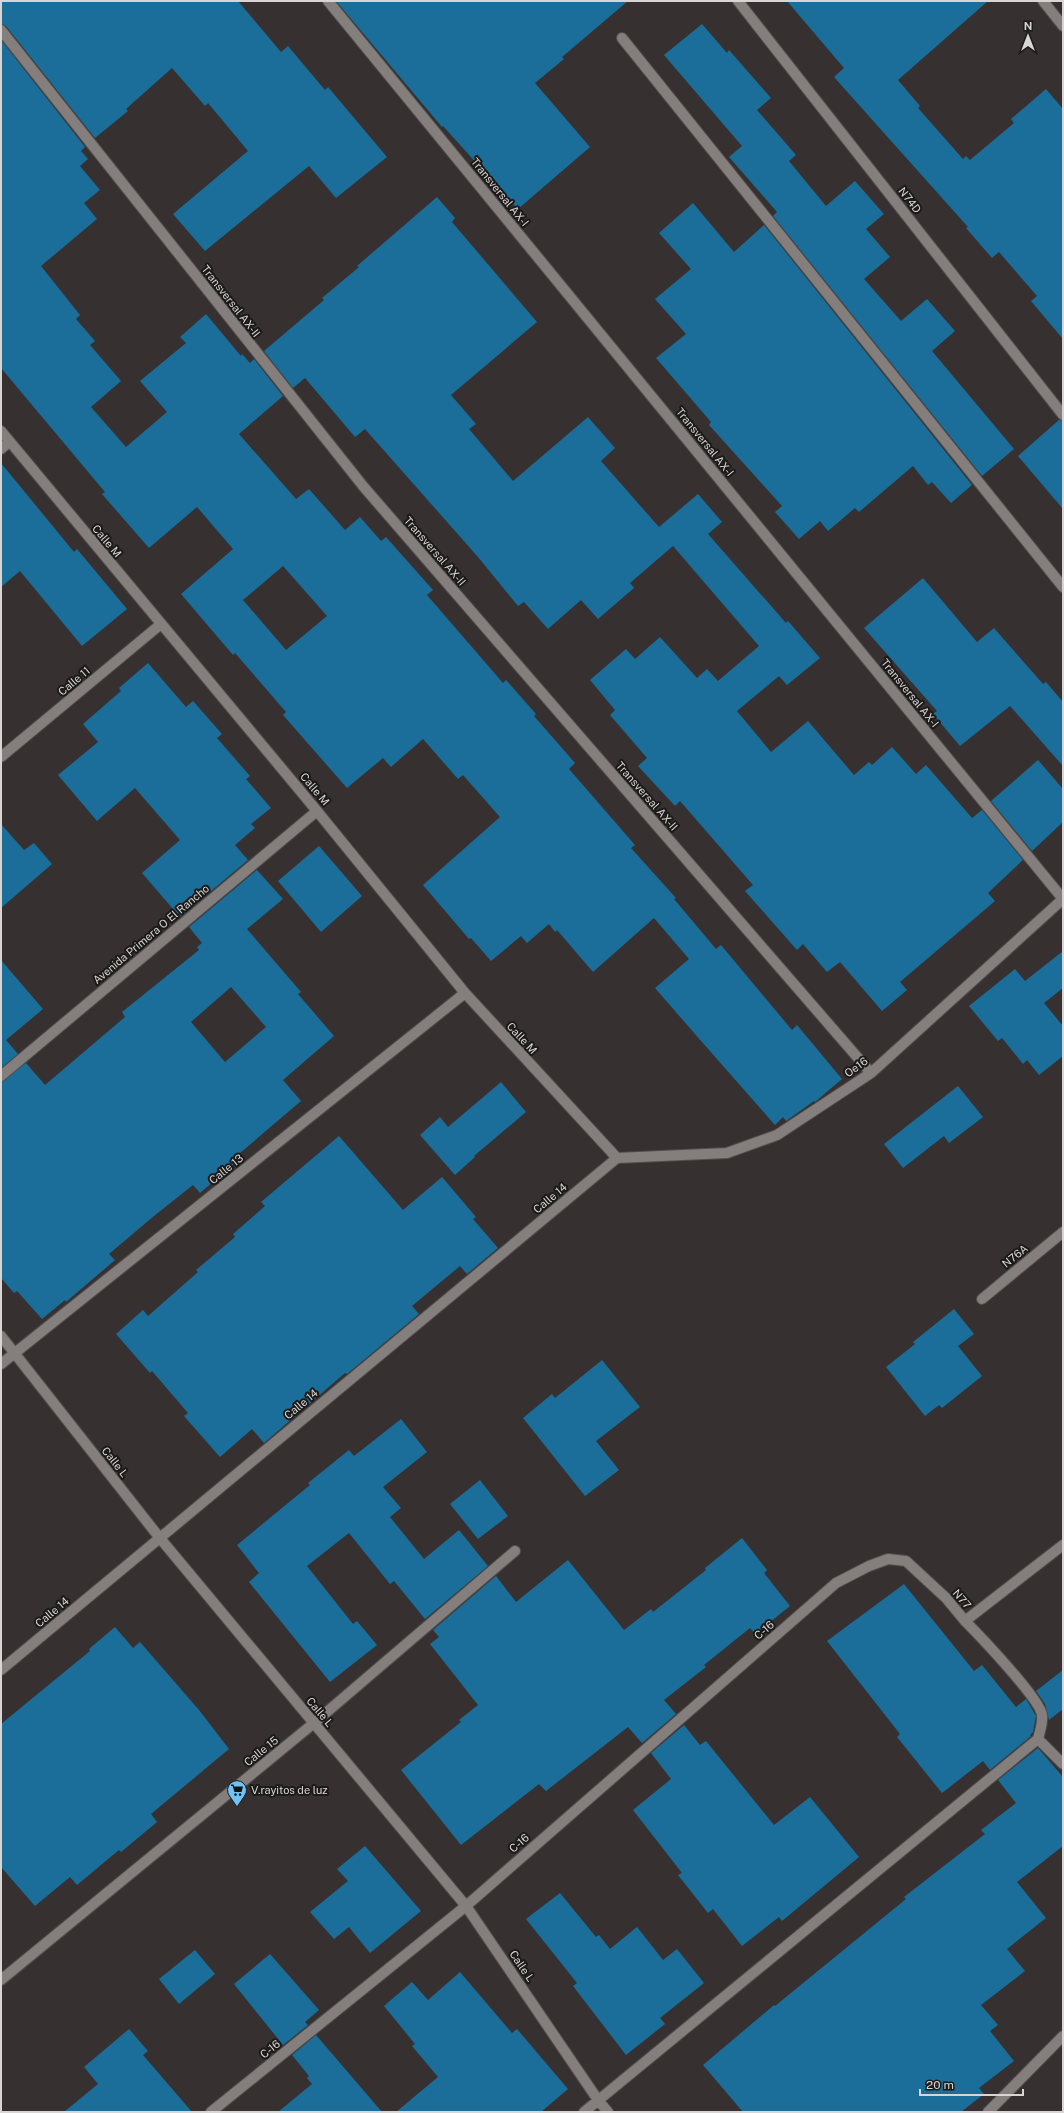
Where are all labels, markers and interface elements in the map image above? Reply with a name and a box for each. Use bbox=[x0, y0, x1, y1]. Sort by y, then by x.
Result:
north arrow bbox=[1008, 16, 1048, 56]
text: N bbox=[1024, 20, 1032, 32]
street label: Transversal AX-I bbox=[469, 156, 531, 228]
street label: N74D bbox=[896, 185, 924, 215]
street label: Transversal AX-II bbox=[199, 263, 263, 339]
street label: Transversal AX-I bbox=[674, 406, 736, 478]
street label: Transversal AX-II bbox=[402, 514, 468, 588]
street label: Calle M bbox=[90, 522, 124, 560]
street label: Transversal AX-I bbox=[879, 657, 941, 729]
street label: Calle 11 bbox=[56, 664, 92, 698]
street label: Transversal AX-II bbox=[614, 759, 680, 833]
street label: Calle M bbox=[298, 770, 332, 808]
street label: Avenida Primera O El Rancho bbox=[91, 882, 211, 986]
street label: Calle M bbox=[505, 1020, 539, 1056]
street label: Oe16 bbox=[842, 1055, 870, 1079]
street label: Calle 13 bbox=[207, 1152, 245, 1186]
street label: Calle 14 bbox=[531, 1180, 569, 1215]
street label: N76A bbox=[1000, 1242, 1030, 1270]
street label: Calle 14 bbox=[282, 1386, 320, 1421]
street label: Calle L bbox=[99, 1445, 131, 1479]
street label: N77 bbox=[950, 1587, 974, 1611]
street label: Calle 14 bbox=[33, 1594, 71, 1629]
street label: C-16 bbox=[752, 1618, 776, 1642]
street label: Calle L bbox=[304, 1695, 336, 1729]
street label: Calle 15 bbox=[242, 1734, 280, 1768]
supermarket icon: V.rayitos de luz bbox=[226, 1779, 248, 1807]
place label: V.rayitos de luz bbox=[251, 1784, 328, 1796]
street label: C-16 bbox=[507, 1831, 531, 1855]
street label: Calle L bbox=[507, 1948, 537, 1984]
street label: C-16 bbox=[258, 2037, 283, 2061]
scale bar bbox=[920, 2071, 1023, 2097]
text: 20 m bbox=[926, 2078, 954, 2092]

